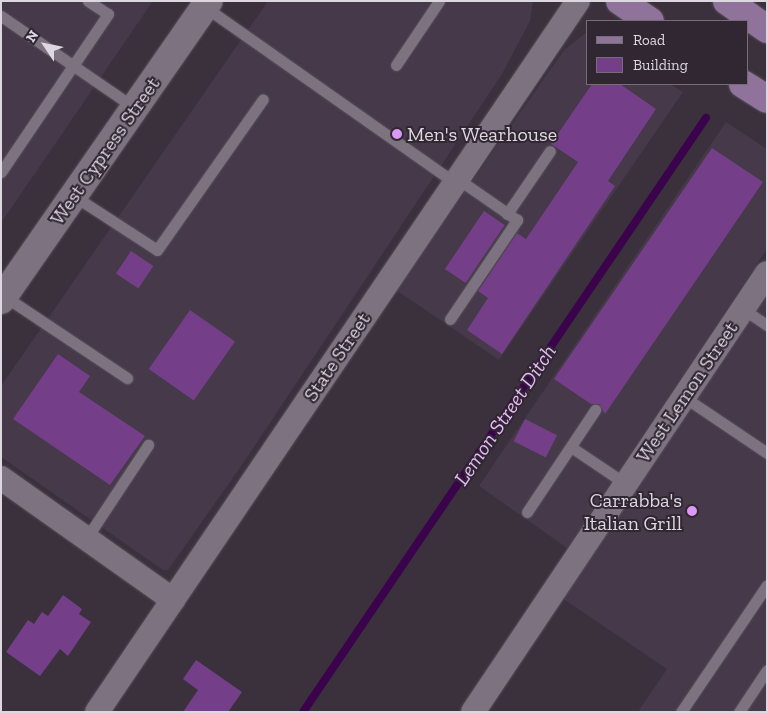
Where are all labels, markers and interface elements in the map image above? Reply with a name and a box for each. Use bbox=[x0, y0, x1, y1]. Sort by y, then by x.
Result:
north arrow bbox=[20, 20, 70, 70]
legend bbox=[586, 20, 748, 85]
text: N bbox=[22, 27, 42, 46]
text: Road bbox=[633, 31, 665, 49]
text: Building bbox=[633, 56, 688, 74]
street label: West Cypress Street bbox=[45, 73, 165, 229]
place label: Men's Wearhouse bbox=[407, 122, 558, 146]
marker: Men's Wearhouse bbox=[391, 128, 403, 140]
street label: State Street bbox=[299, 308, 375, 406]
street label: West Lemon Street bbox=[631, 317, 743, 467]
water label: Lemon Street Ditch bbox=[448, 340, 562, 490]
place label: Carrabba's Italian Grill bbox=[584, 488, 682, 535]
marker: Carrabba's Italian Grill bbox=[686, 505, 698, 517]

